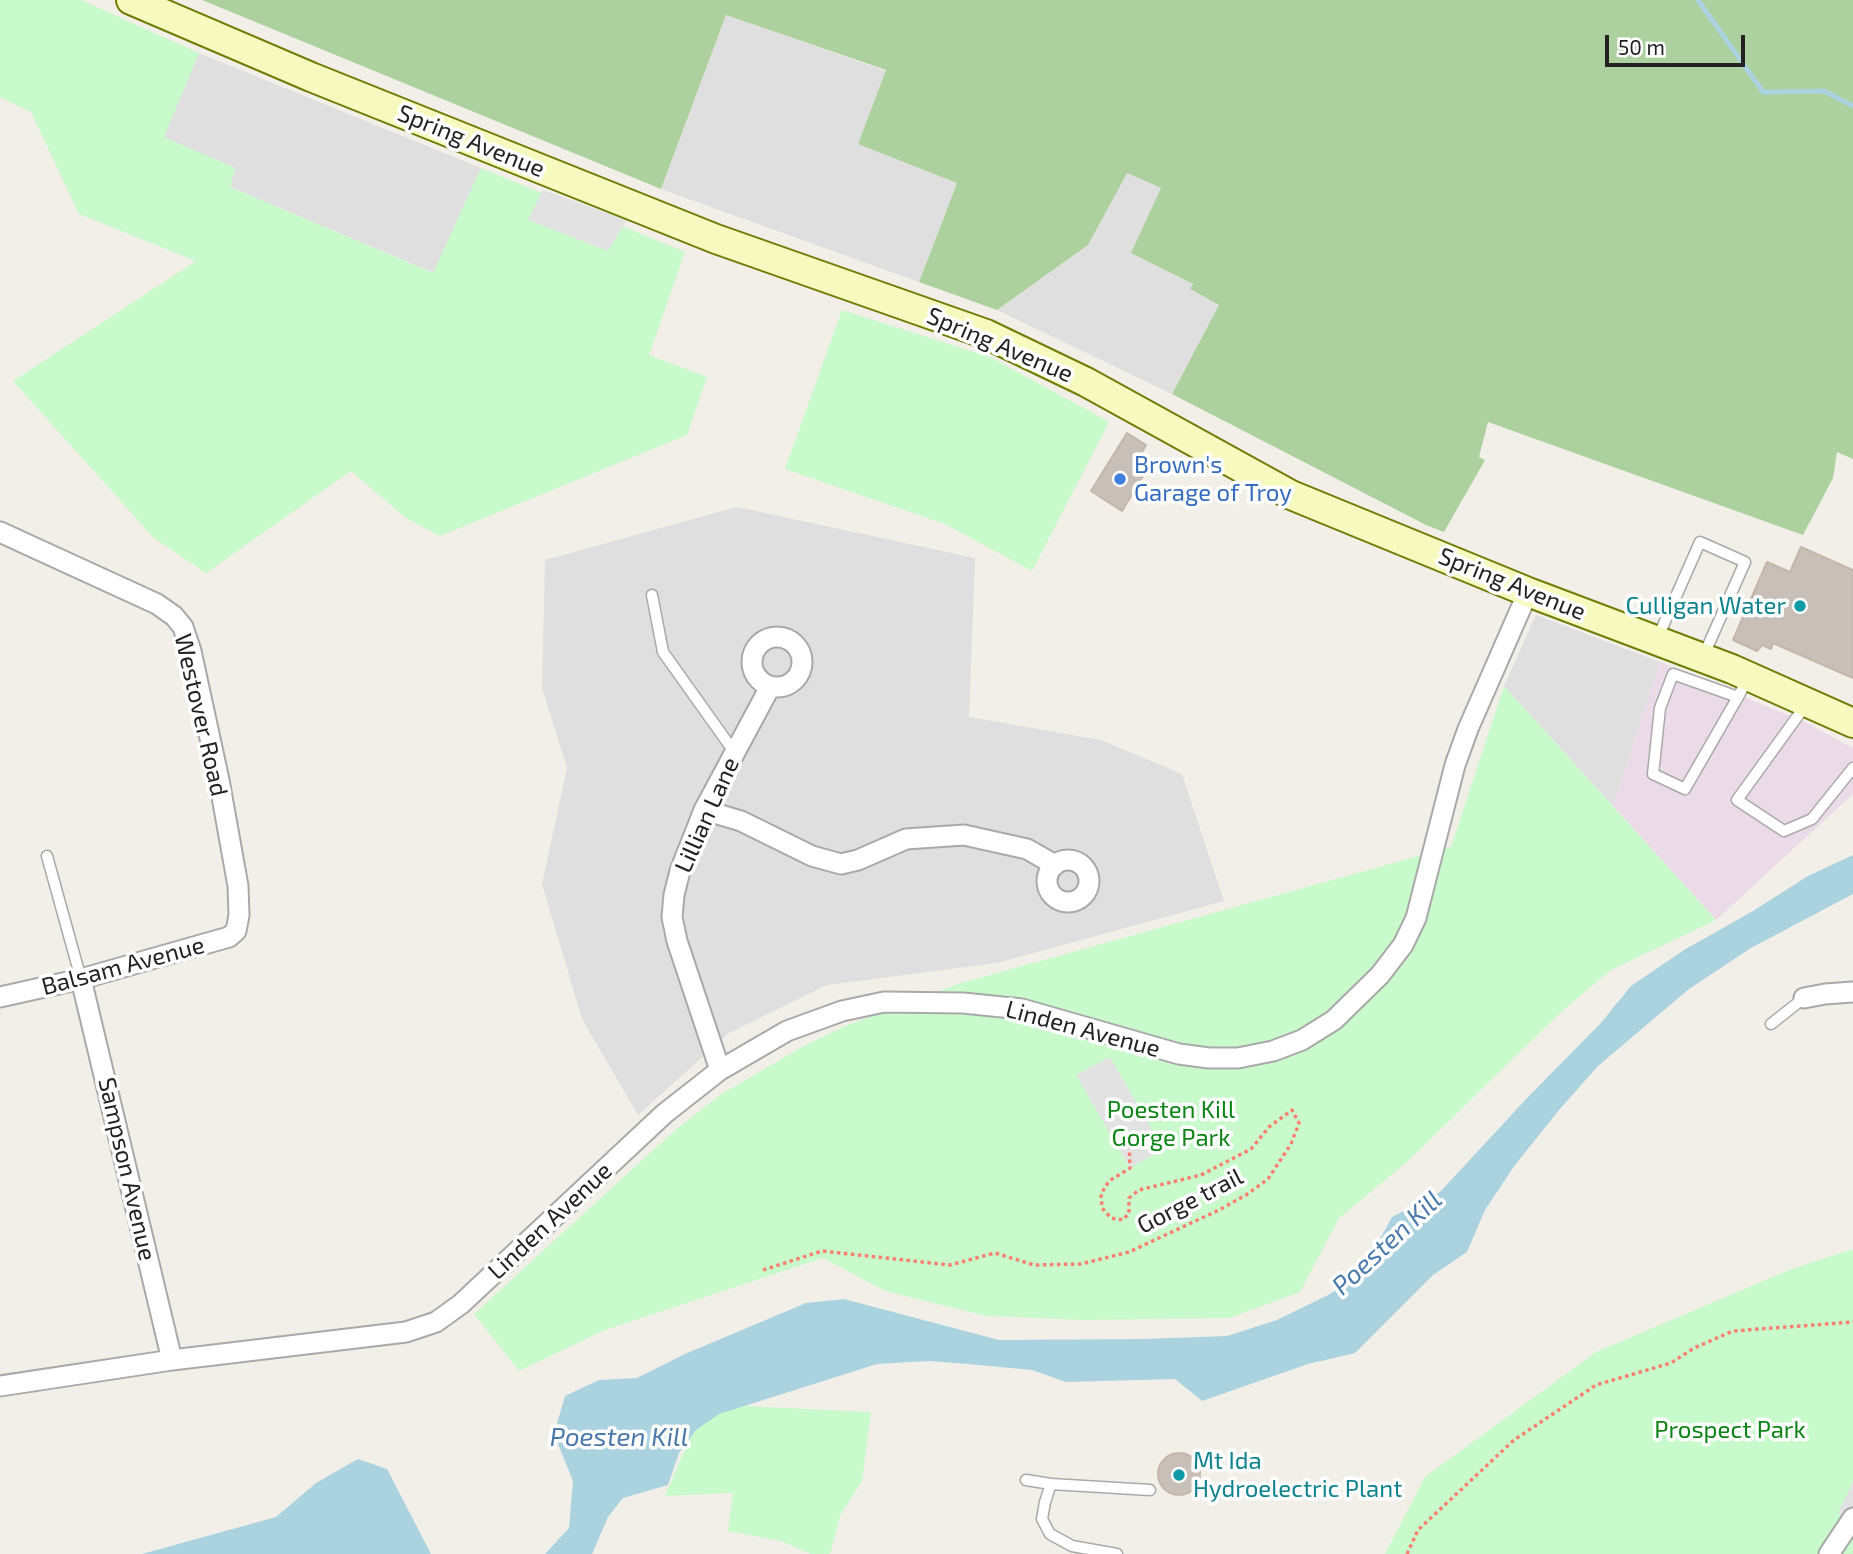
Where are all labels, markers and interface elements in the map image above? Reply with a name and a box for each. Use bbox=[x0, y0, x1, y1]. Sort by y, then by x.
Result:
scale bar bbox=[1608, 21, 1748, 65]
text: 50 m bbox=[1618, 34, 1665, 59]
street label: Spring Avenue bbox=[393, 98, 549, 184]
street label: Spring Avenue bbox=[923, 301, 1077, 389]
place label: Brown's Garage of Troy bbox=[1134, 451, 1292, 507]
marker: Brown's Garage of Troy bbox=[1112, 471, 1128, 487]
street label: Spring Avenue bbox=[1434, 541, 1590, 627]
place label: Culligan Water bbox=[1625, 592, 1786, 620]
marker: Culligan Water bbox=[1792, 598, 1808, 614]
street label: Westover Road bbox=[168, 631, 234, 799]
street label: Lillian Lane bbox=[669, 753, 745, 877]
street label: Balsam Avenue bbox=[38, 930, 208, 1002]
street label: Linden Avenue bbox=[1003, 995, 1163, 1063]
street label: Sampson Avenue bbox=[92, 1075, 162, 1263]
park label: Poesten Kill Gorge Park bbox=[1107, 1096, 1235, 1152]
street label: Linden Avenue bbox=[482, 1156, 618, 1286]
street label: Gorge trail bbox=[1132, 1162, 1248, 1240]
water label: Poesten Kill bbox=[1326, 1184, 1448, 1302]
park label: Prospect Park bbox=[1654, 1416, 1806, 1444]
water label: Poesten Kill bbox=[550, 1421, 688, 1453]
place label: Mt Ida Hydroelectric Plant bbox=[1193, 1447, 1402, 1503]
marker: Mt Ida Hydroelectric Plant bbox=[1171, 1467, 1187, 1483]

